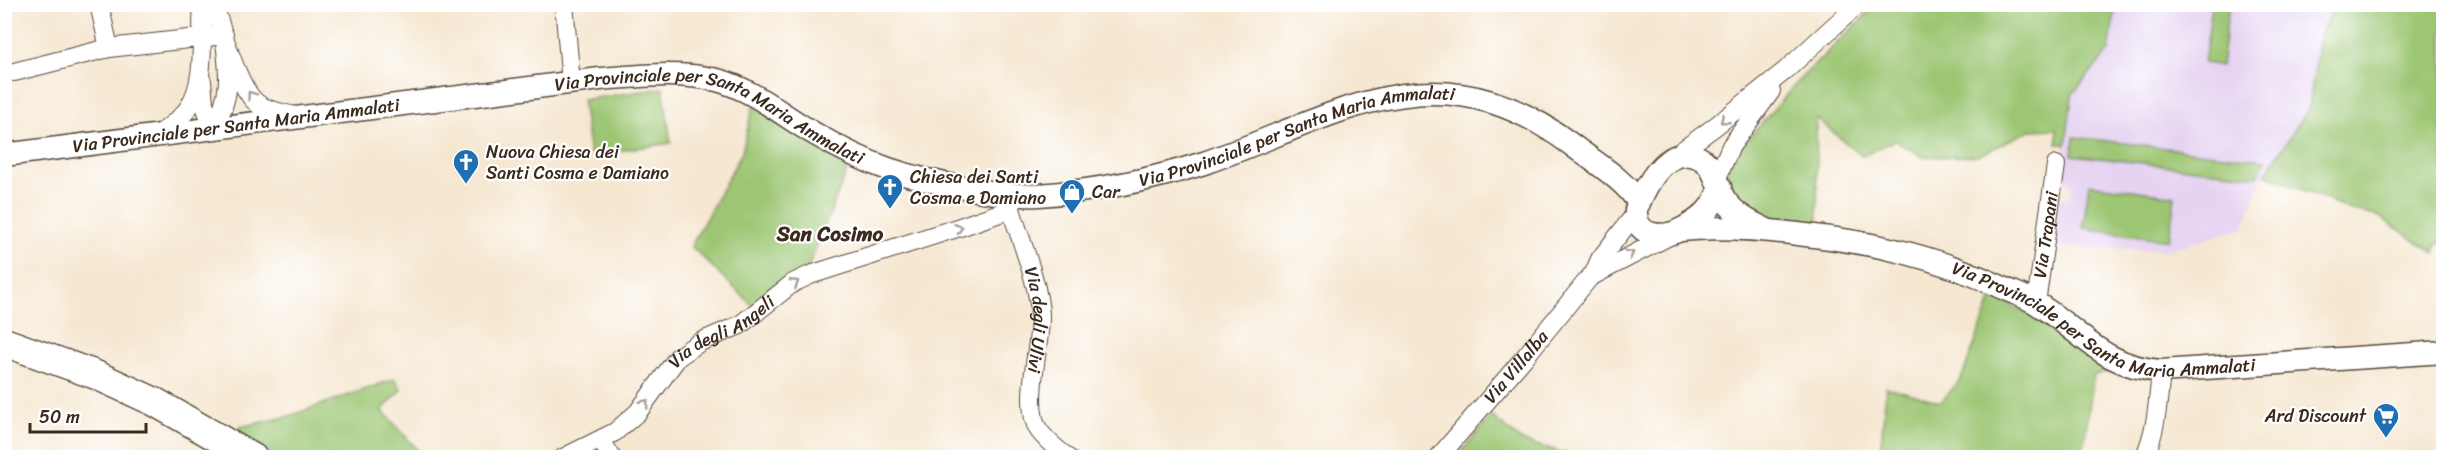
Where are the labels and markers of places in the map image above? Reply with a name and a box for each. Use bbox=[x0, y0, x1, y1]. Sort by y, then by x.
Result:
place label: Nuova Chiesa dei Santi Cosma e Damiano bbox=[486, 136, 669, 189]
church icon: Nuova Chiesa dei Santi Cosma e Damiano bbox=[451, 147, 481, 185]
place label: Chiesa dei Santi Cosma e Damiano bbox=[910, 161, 1046, 214]
church icon: Chiesa dei Santi Cosma e Damiano bbox=[875, 172, 905, 210]
place label: Car bbox=[1092, 176, 1121, 208]
shop icon: Car bbox=[1057, 177, 1087, 215]
place label: Ard Discount bbox=[2264, 400, 2367, 432]
supermarket icon: Ard Discount bbox=[2371, 401, 2401, 439]

